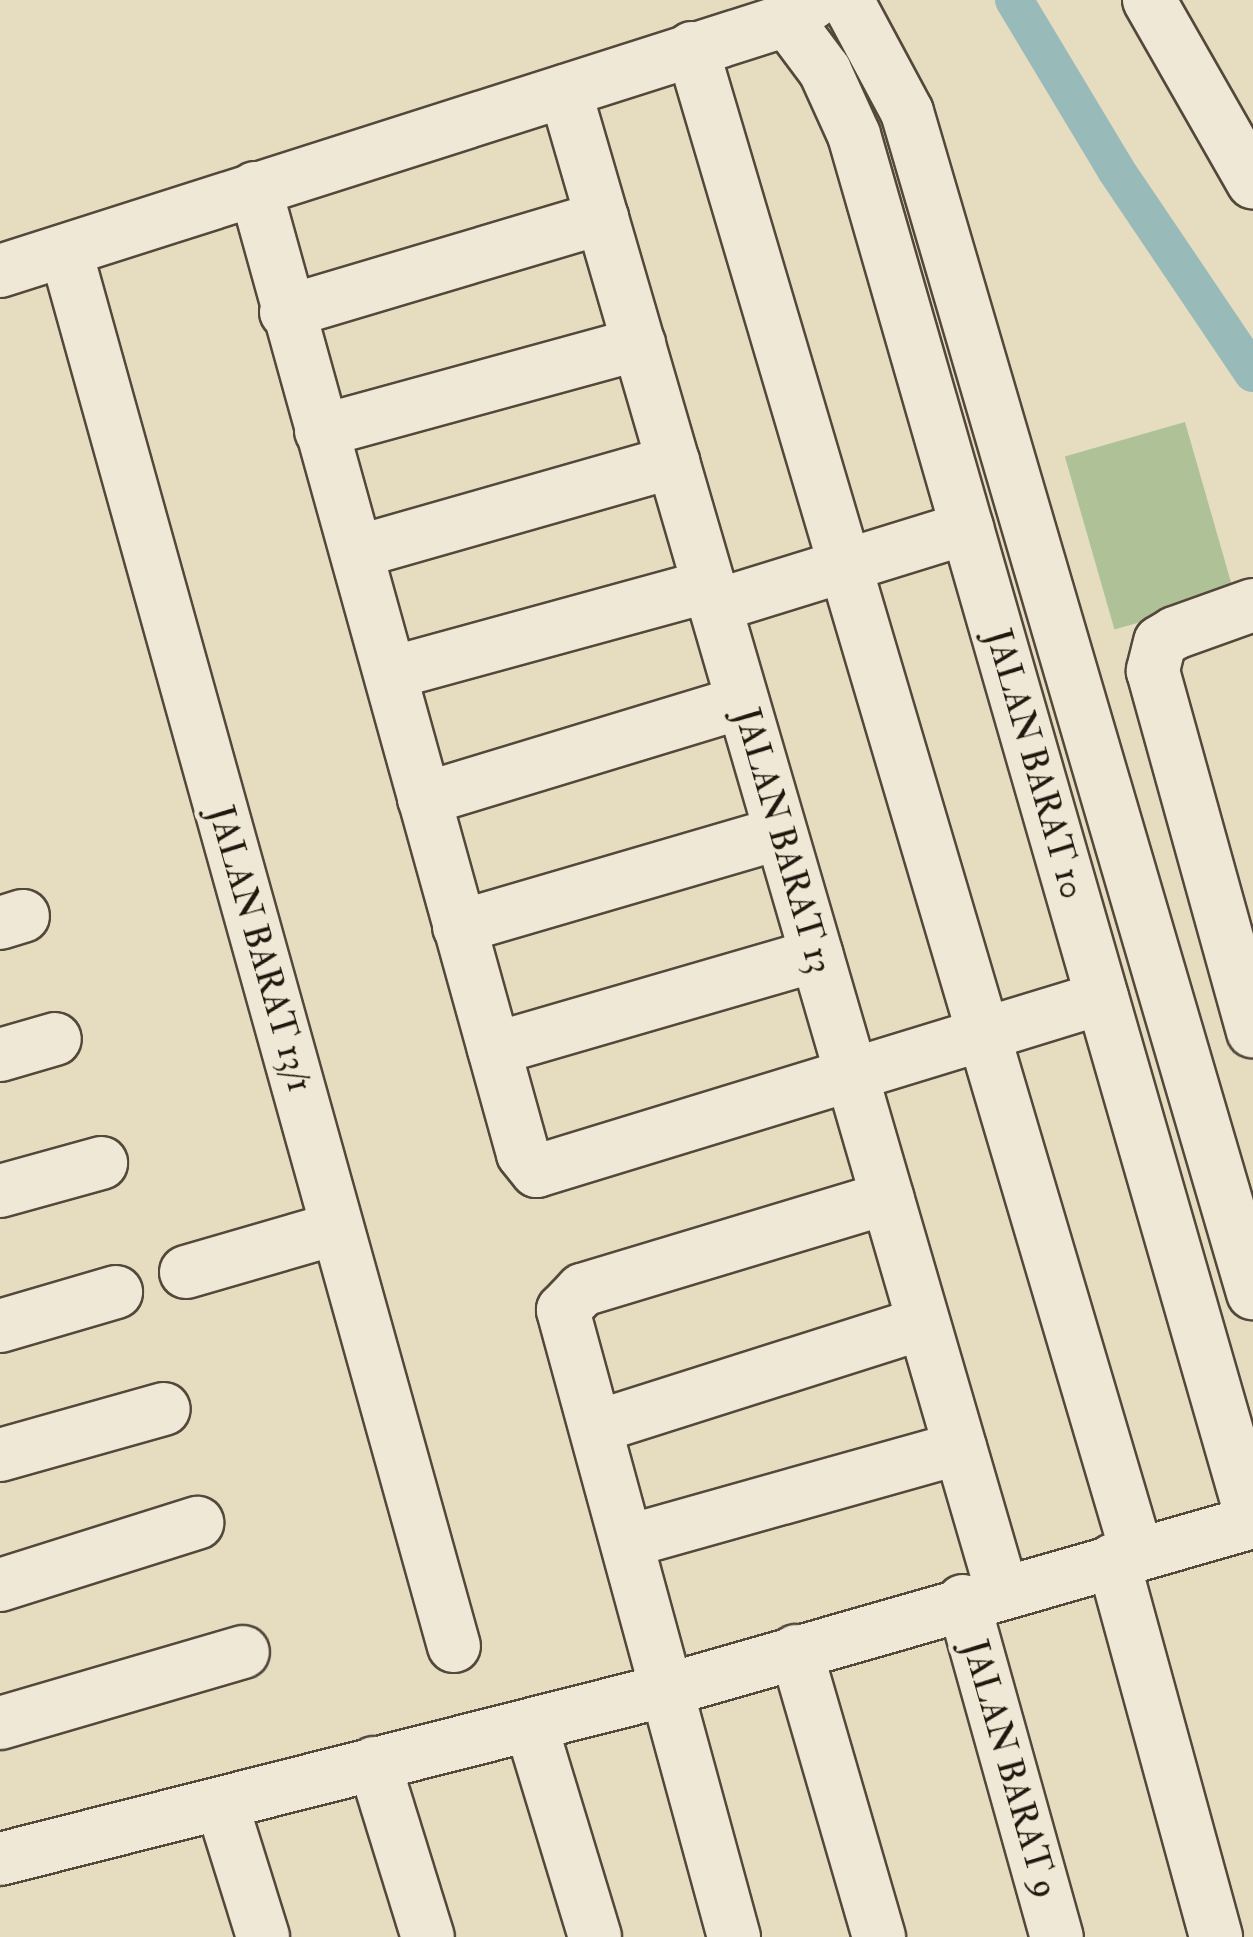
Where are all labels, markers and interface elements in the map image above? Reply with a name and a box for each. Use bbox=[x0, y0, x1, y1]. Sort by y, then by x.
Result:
street label: JALAN BARAT 10 bbox=[976, 624, 1094, 904]
street label: JALAN BARAT 13 bbox=[725, 704, 841, 978]
street label: JALAN BARAT 13/1 bbox=[199, 801, 321, 1097]
street label: JALAN BARAT 9 bbox=[953, 1635, 1067, 1903]

